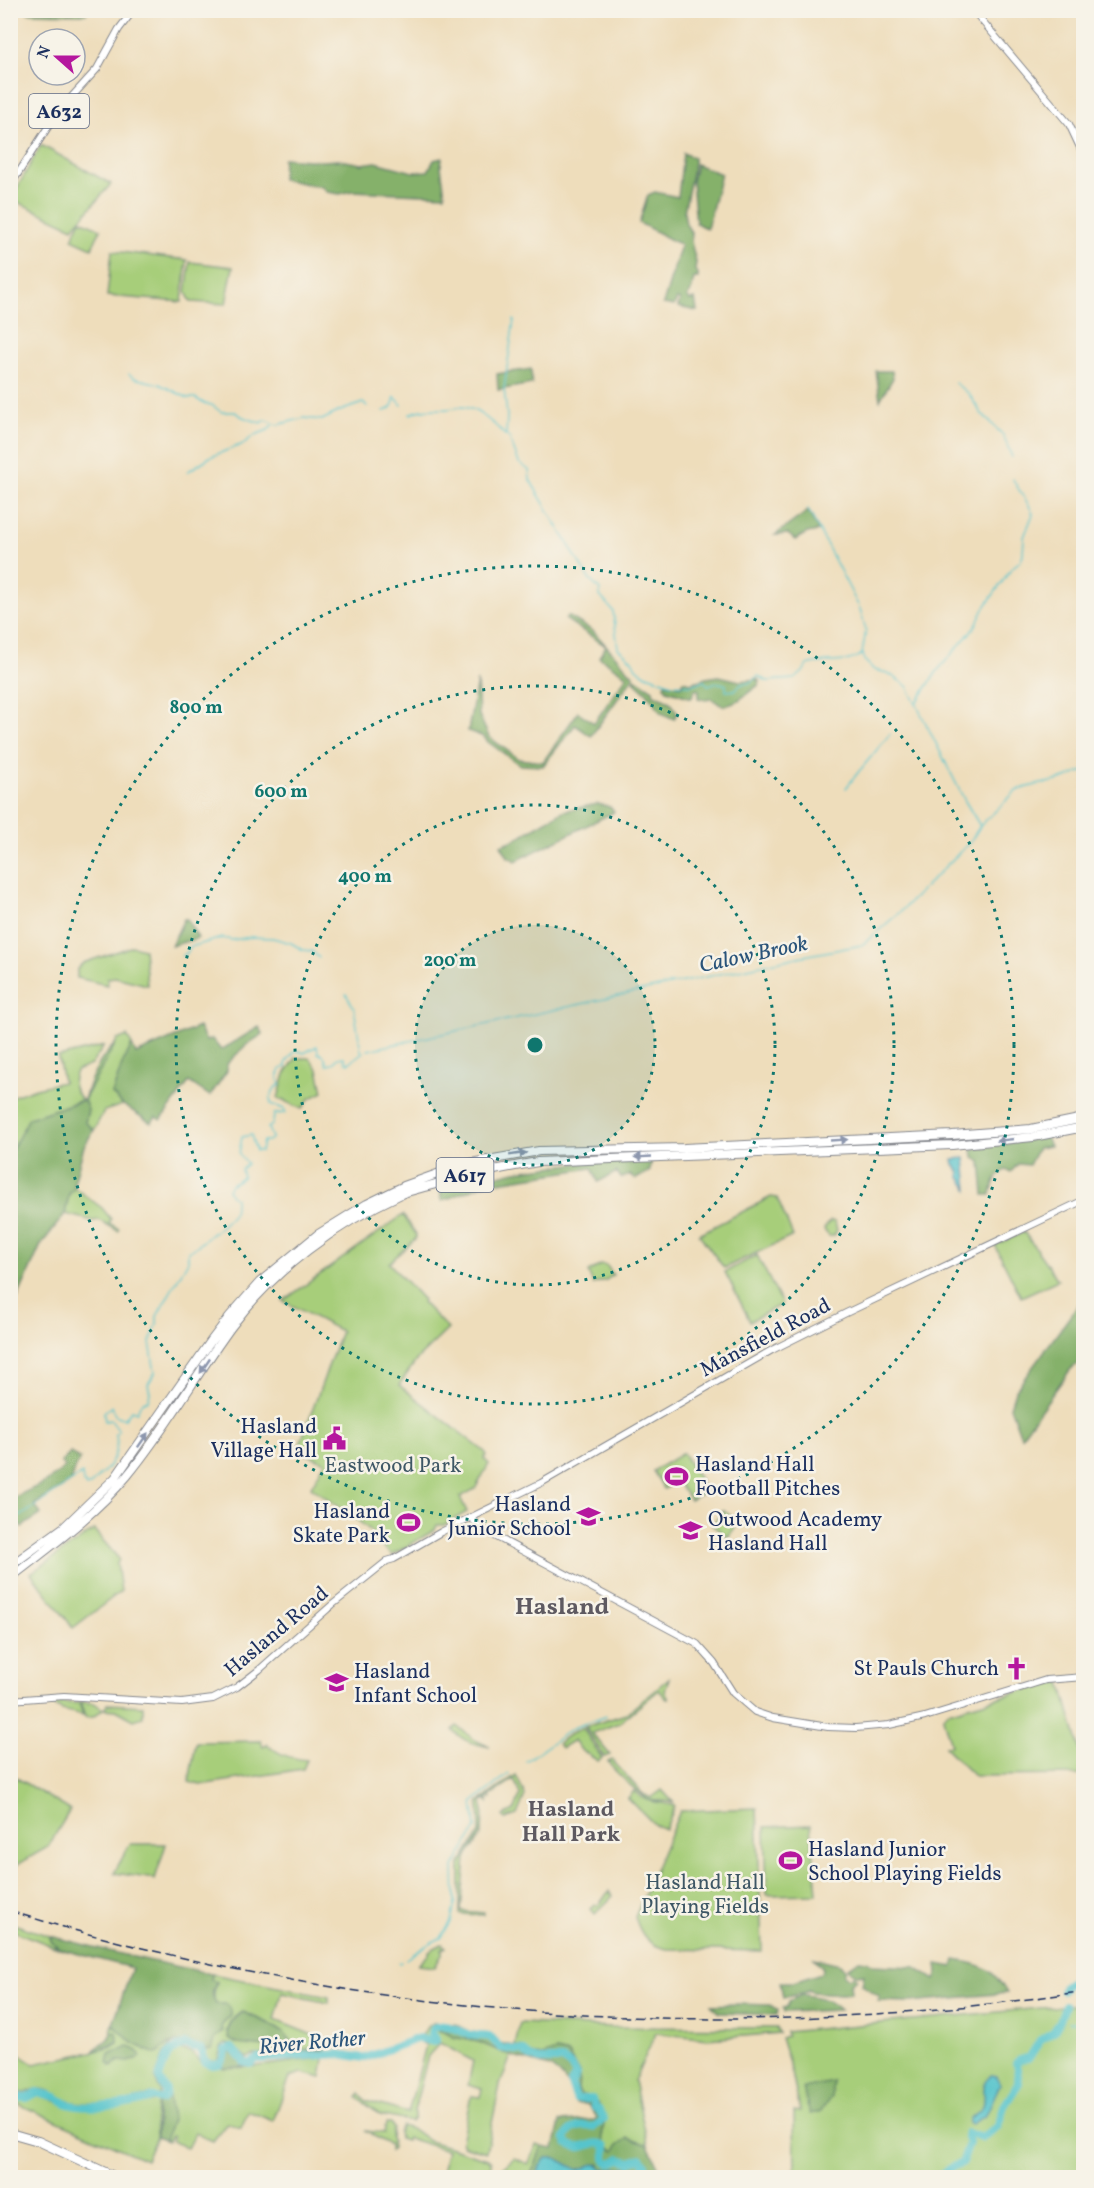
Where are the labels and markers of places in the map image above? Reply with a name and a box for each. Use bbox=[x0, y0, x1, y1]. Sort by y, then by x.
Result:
centre of rings bbox=[525, 1035, 545, 1055]
place label: Hasland Village Hall bbox=[211, 1413, 317, 1466]
public building icon: Hasland Village Hall bbox=[322, 1425, 348, 1451]
place label: Hasland Hall Football Pitches bbox=[695, 1451, 840, 1504]
sports icon: Hasland Hall Football Pitches bbox=[664, 1463, 690, 1489]
place label: Hasland Junior School bbox=[448, 1491, 571, 1544]
place label: Hasland Skate Park bbox=[293, 1498, 391, 1551]
school or university icon: Hasland Junior School bbox=[576, 1503, 602, 1529]
place label: Outwood Academy Hasland Hall bbox=[708, 1506, 883, 1559]
sports icon: Hasland Skate Park bbox=[395, 1510, 421, 1536]
school or university icon: Outwood Academy Hasland Hall bbox=[677, 1518, 703, 1544]
place label: St Pauls Church bbox=[854, 1655, 999, 1684]
church icon: St Pauls Church bbox=[1004, 1655, 1030, 1681]
place label: Hasland Infant School bbox=[354, 1658, 477, 1711]
school or university icon: Hasland Infant School bbox=[323, 1670, 349, 1696]
place label: Hasland Junior School Playing Fields bbox=[808, 1836, 1002, 1889]
sports icon: Hasland Junior School Playing Fields bbox=[777, 1848, 803, 1874]

